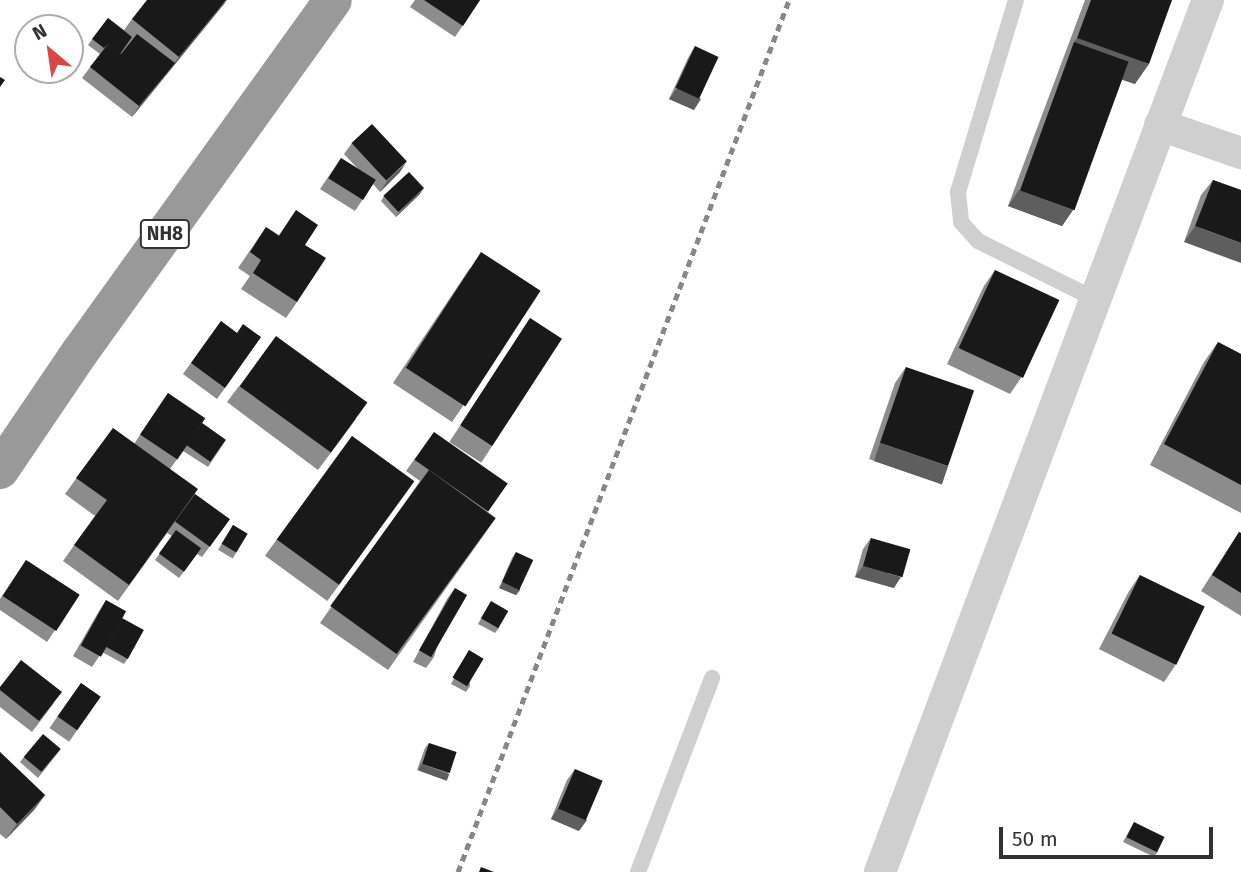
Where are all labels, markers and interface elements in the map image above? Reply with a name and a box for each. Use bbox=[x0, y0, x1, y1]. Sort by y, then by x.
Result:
north arrow bbox=[14, 14, 84, 84]
text: N bbox=[28, 19, 51, 45]
road number: NH8 bbox=[139, 218, 191, 250]
scale bar bbox=[1003, 812, 1216, 856]
text: 50 m bbox=[1012, 826, 1058, 852]

